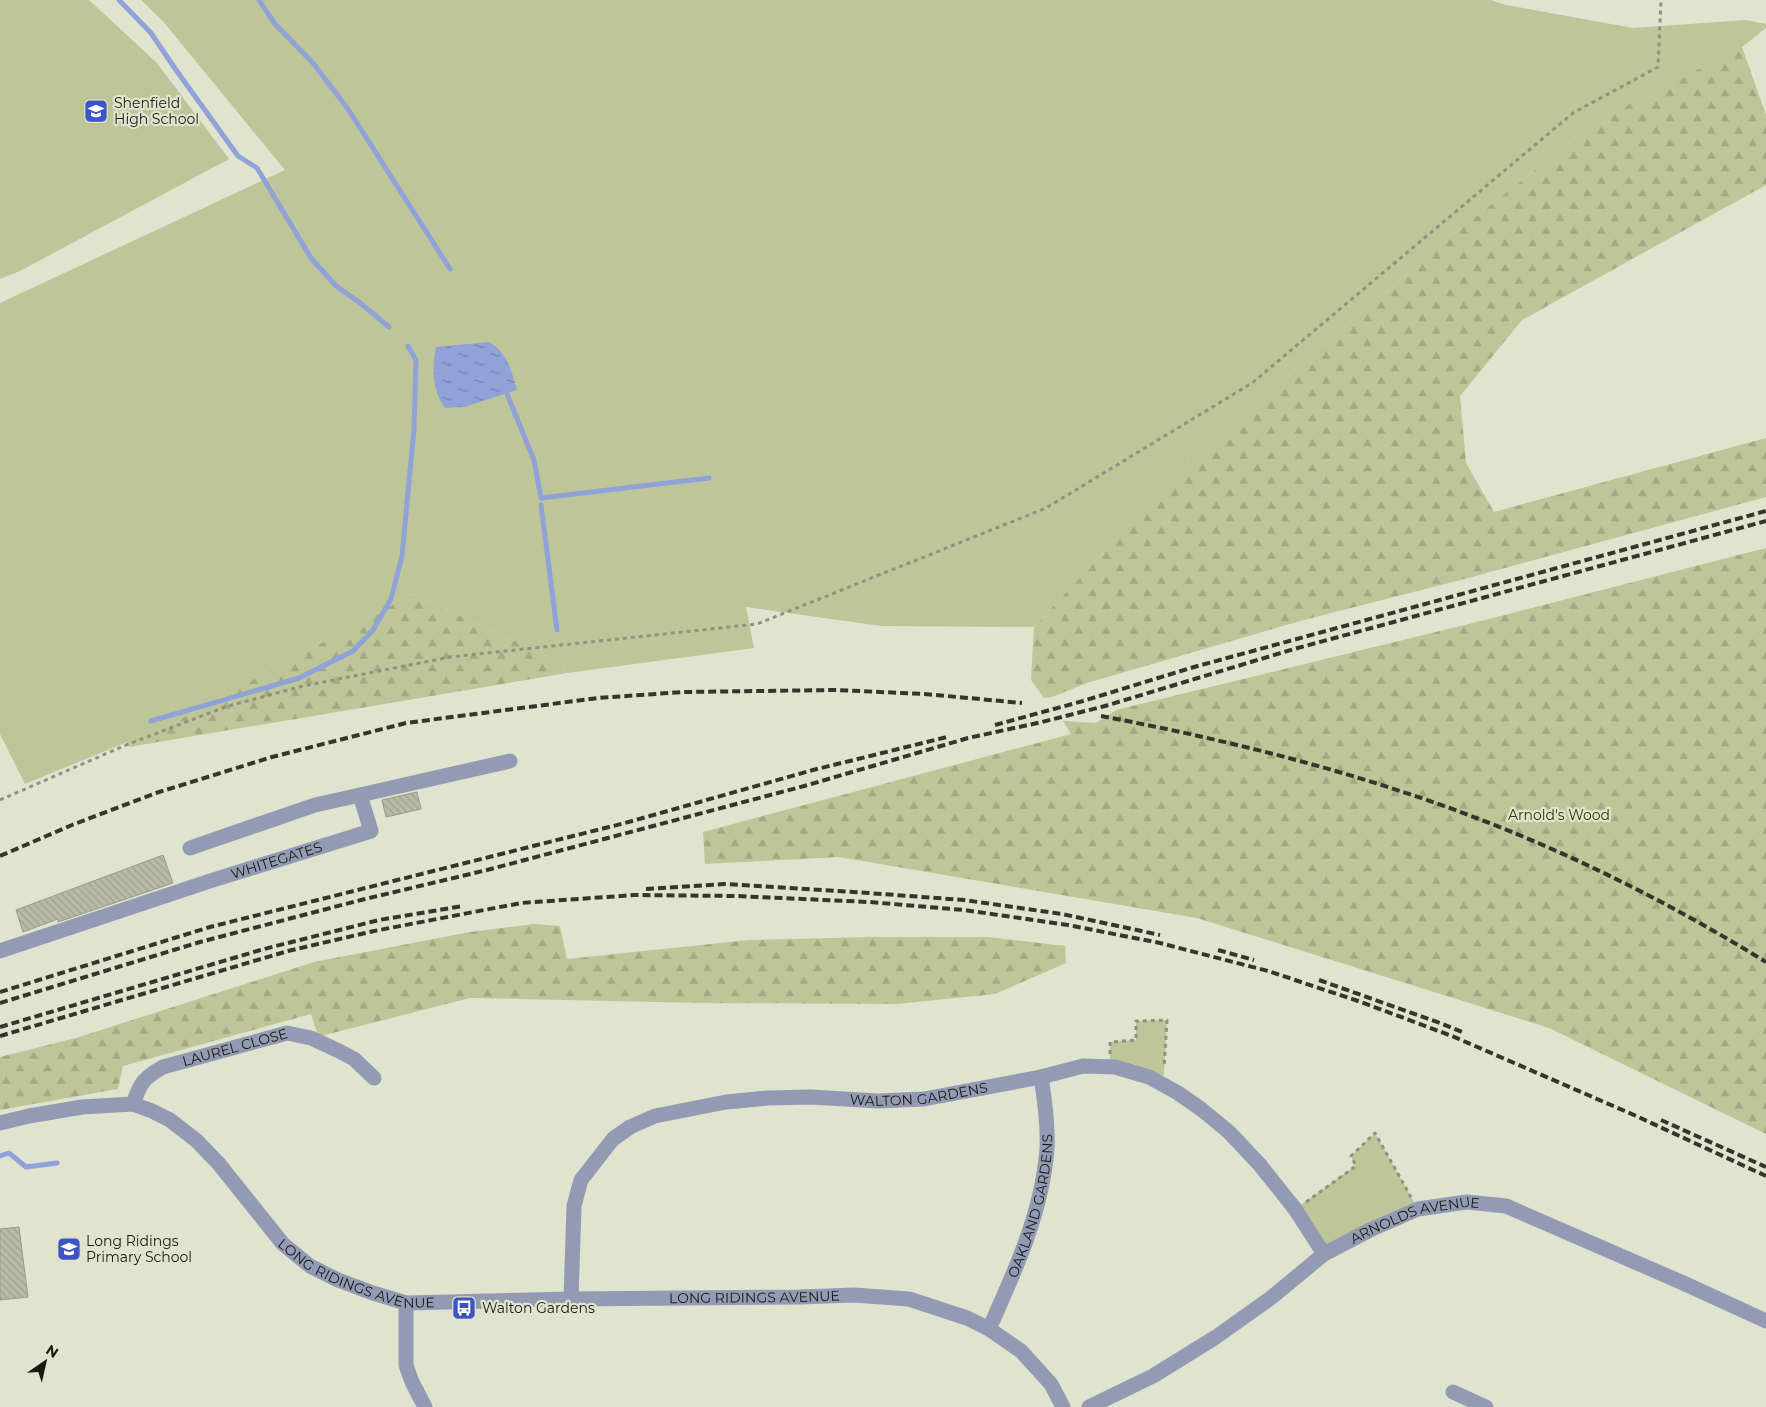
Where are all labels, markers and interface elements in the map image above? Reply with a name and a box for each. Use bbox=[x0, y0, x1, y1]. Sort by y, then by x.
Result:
place label: Shenfield High School bbox=[114, 94, 199, 128]
school or university icon: Shenfield High School bbox=[83, 98, 109, 124]
park label: Arnold's Wood bbox=[1508, 806, 1610, 824]
street label: WHITEGATES bbox=[229, 838, 324, 883]
street label: LAUREL CLOSE bbox=[180, 1024, 290, 1070]
street label: WALTON GARDENS bbox=[849, 1078, 989, 1110]
street label: OAKLAND GARDENS bbox=[1004, 1134, 1056, 1281]
street label: ARNOLDS AVENUE bbox=[1347, 1193, 1480, 1248]
place label: Long Ridings Primary School bbox=[86, 1232, 192, 1266]
street label: LONG RIDINGS AVENUE bbox=[274, 1235, 435, 1312]
school or university icon: Long Ridings Primary School bbox=[56, 1236, 82, 1262]
street label: LONG RIDINGS AVENUE bbox=[669, 1287, 840, 1307]
bus stop icon: Walton Gardens bbox=[451, 1295, 477, 1321]
place label: Walton Gardens bbox=[482, 1299, 595, 1317]
north arrow bbox=[20, 1337, 70, 1387]
text: N bbox=[43, 1341, 62, 1362]

